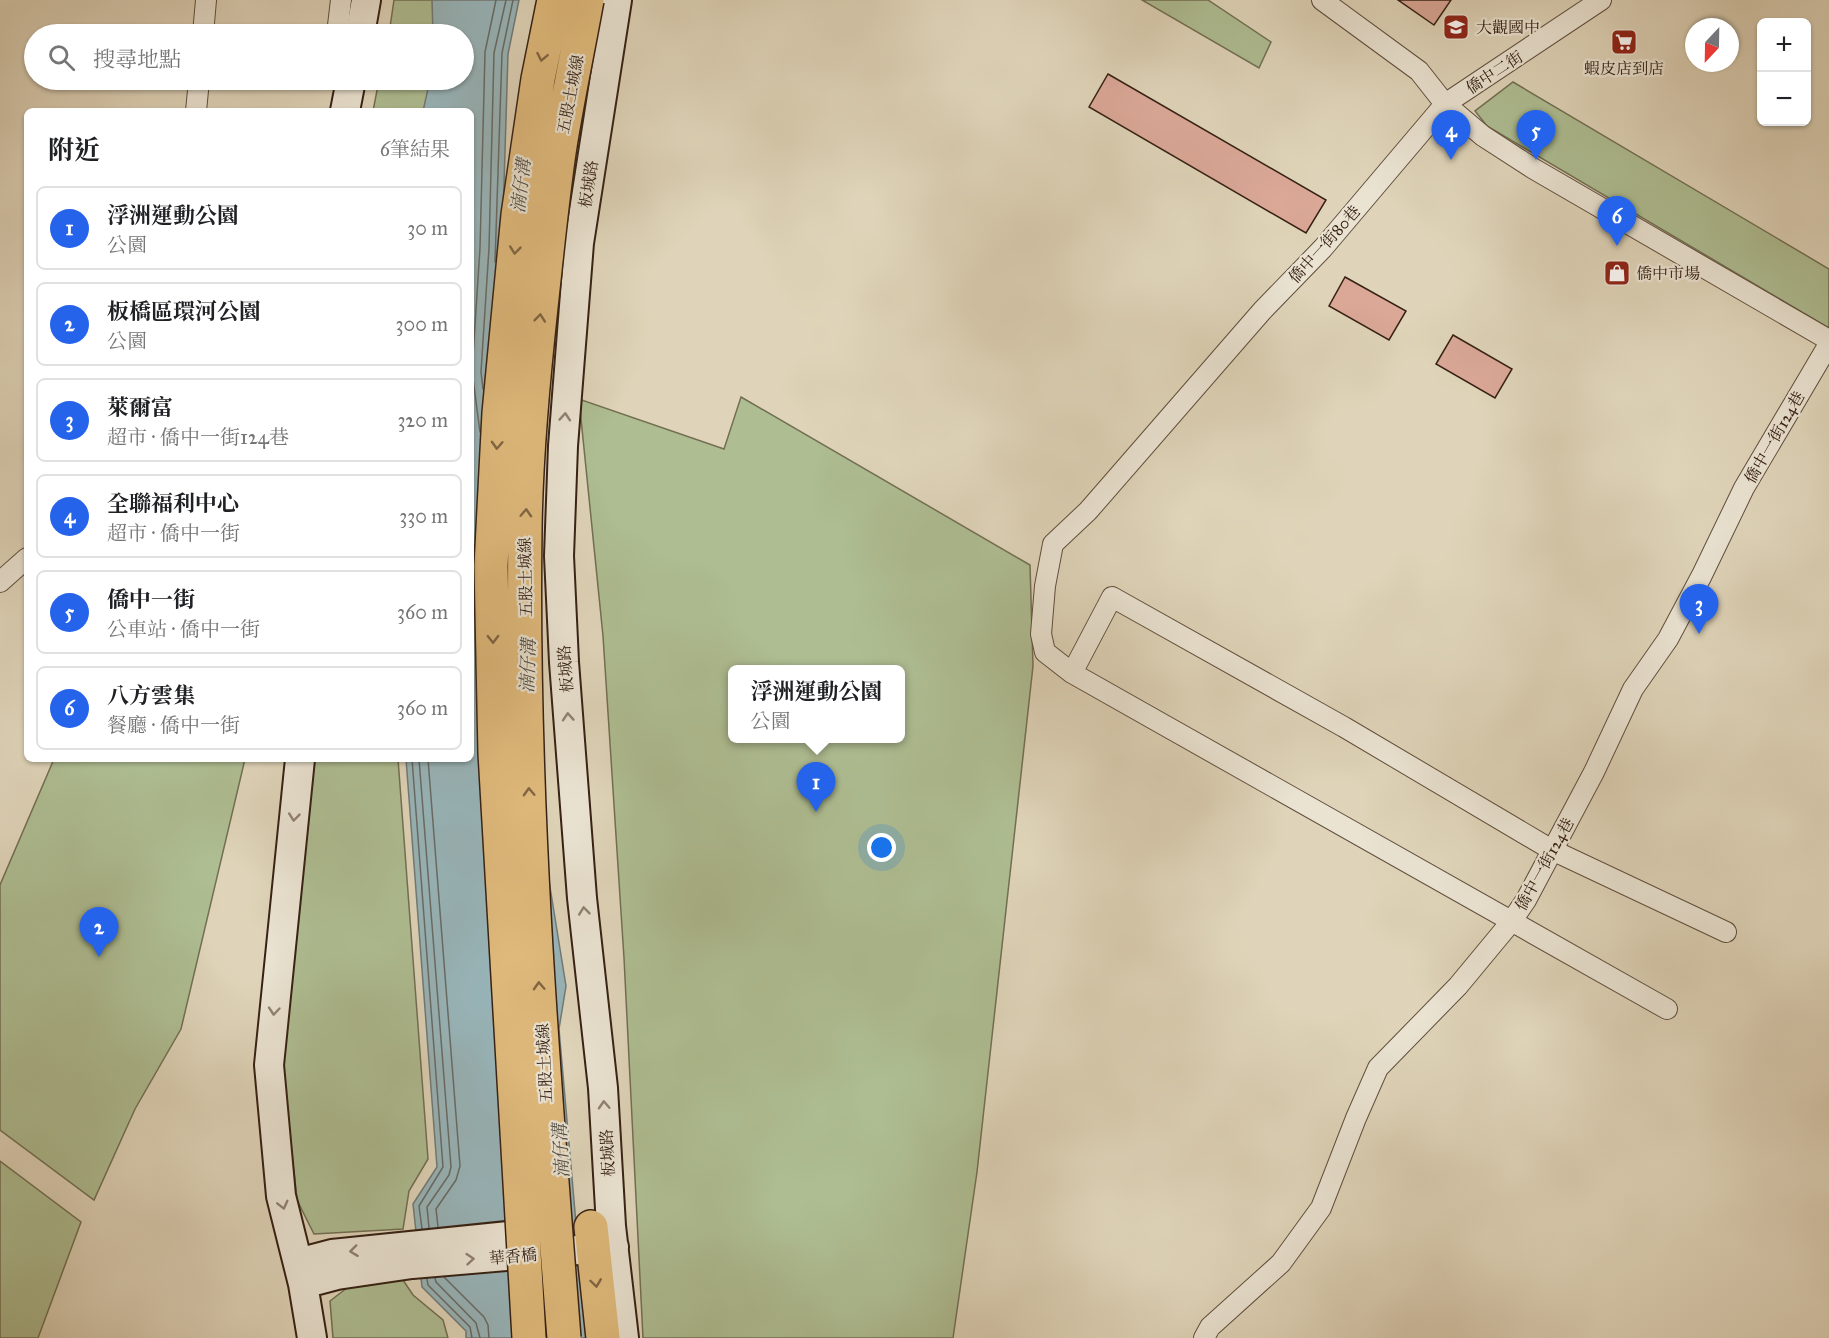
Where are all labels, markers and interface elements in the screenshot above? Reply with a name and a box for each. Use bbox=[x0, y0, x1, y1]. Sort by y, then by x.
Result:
school or university icon: 大觀國中 bbox=[1441, 12, 1471, 42]
place label: 大觀國中 bbox=[1476, 18, 1540, 37]
north arrow bbox=[1685, 18, 1739, 72]
map controls bbox=[1757, 18, 1811, 126]
button: + bbox=[1757, 18, 1811, 72]
search box bbox=[24, 24, 474, 90]
supermarket icon: 蝦皮店到店 bbox=[1609, 27, 1639, 57]
icon: search bbox=[45, 41, 78, 74]
text: 搜尋地點 bbox=[93, 46, 181, 73]
street label: 僑中二街 bbox=[1462, 47, 1526, 98]
one-way arrow bbox=[536, 52, 549, 62]
street label: 五股土城線 bbox=[554, 53, 587, 135]
place label: 蝦皮店到店 bbox=[1584, 59, 1664, 78]
button: − bbox=[1757, 72, 1811, 126]
pin: 4 bbox=[1432, 110, 1470, 160]
pin: 5 bbox=[1516, 110, 1556, 160]
text: 附近 bbox=[48, 134, 100, 166]
text: 6筆結果 bbox=[380, 137, 450, 161]
water label: 湳仔溝 bbox=[507, 155, 536, 214]
street label: 板城路 bbox=[575, 159, 602, 209]
pin: 6 bbox=[1598, 196, 1636, 246]
text: 浮洲運動公園 bbox=[107, 202, 239, 229]
street label: 僑中一街80巷 bbox=[1285, 202, 1364, 287]
text: 1 bbox=[66, 216, 73, 240]
text: 30 m bbox=[407, 216, 448, 240]
text: 公園 bbox=[107, 233, 147, 257]
one-way arrow bbox=[509, 246, 522, 255]
shop icon: 僑中市場 bbox=[1602, 258, 1632, 288]
place label: 僑中市場 bbox=[1636, 264, 1700, 283]
text: 板橋區環河公園 bbox=[107, 298, 261, 325]
text: 2 bbox=[65, 312, 74, 336]
text: 300 m bbox=[396, 312, 448, 336]
one-way arrow bbox=[533, 314, 546, 323]
text: 公園 bbox=[107, 329, 147, 353]
street label: 僑中一街124巷 bbox=[1740, 388, 1808, 487]
text: 萊爾富 bbox=[107, 394, 173, 421]
text: 3 bbox=[66, 408, 74, 432]
text: 320 m bbox=[397, 408, 448, 432]
one-way arrow bbox=[558, 413, 571, 422]
text: 超市 · 僑中一街124巷 bbox=[107, 425, 289, 449]
one-way arrow bbox=[491, 440, 504, 449]
text: 全聯福利中心 bbox=[107, 490, 239, 517]
text: 4 bbox=[64, 504, 75, 528]
text: 330 m bbox=[399, 504, 448, 528]
one-way arrow bbox=[519, 508, 532, 517]
text: 超市 · 僑中一街 bbox=[107, 521, 240, 545]
street label: 五股土城線 bbox=[515, 537, 536, 617]
pin: 3 bbox=[1680, 584, 1718, 634]
text: 僑中一街 bbox=[107, 586, 195, 613]
text: 5 bbox=[65, 600, 74, 624]
text: 360 m bbox=[397, 600, 448, 624]
text: 公車站 · 僑中一街 bbox=[107, 617, 260, 641]
one-way arrow bbox=[486, 635, 499, 644]
water label: 湳仔溝 bbox=[516, 636, 540, 693]
street label: 板城路 bbox=[554, 644, 577, 694]
popup bbox=[728, 665, 905, 743]
text: 浮洲運動公園 bbox=[750, 678, 883, 705]
text: 八方雲集 bbox=[107, 682, 195, 709]
text: 6 bbox=[64, 696, 75, 720]
text: 360 m bbox=[397, 696, 448, 720]
text: 公園 bbox=[750, 709, 790, 733]
one-way arrow bbox=[562, 712, 575, 721]
text: 餐廳 · 僑中一街 bbox=[107, 713, 240, 737]
pin: 1 bbox=[796, 762, 836, 812]
one-way arrow bbox=[523, 787, 536, 796]
one-way arrow bbox=[288, 813, 301, 822]
street label: 僑中一街124巷 bbox=[1511, 815, 1578, 914]
your location bbox=[867, 833, 896, 862]
one-way arrow bbox=[578, 907, 590, 916]
pin: 2 bbox=[80, 908, 118, 957]
one-way arrow bbox=[533, 982, 546, 991]
one-way arrow bbox=[268, 1007, 281, 1016]
street label: 五股土城線 bbox=[533, 1023, 556, 1103]
one-way arrow bbox=[597, 1101, 610, 1110]
water label: 湳仔溝 bbox=[548, 1120, 573, 1179]
street label: 板城路 bbox=[597, 1129, 618, 1177]
one-way arrow bbox=[276, 1200, 289, 1210]
one-way arrow bbox=[349, 1245, 358, 1257]
street label: 華香橋 bbox=[488, 1245, 538, 1268]
one-way arrow bbox=[466, 1253, 475, 1266]
one-way arrow bbox=[590, 1278, 602, 1287]

